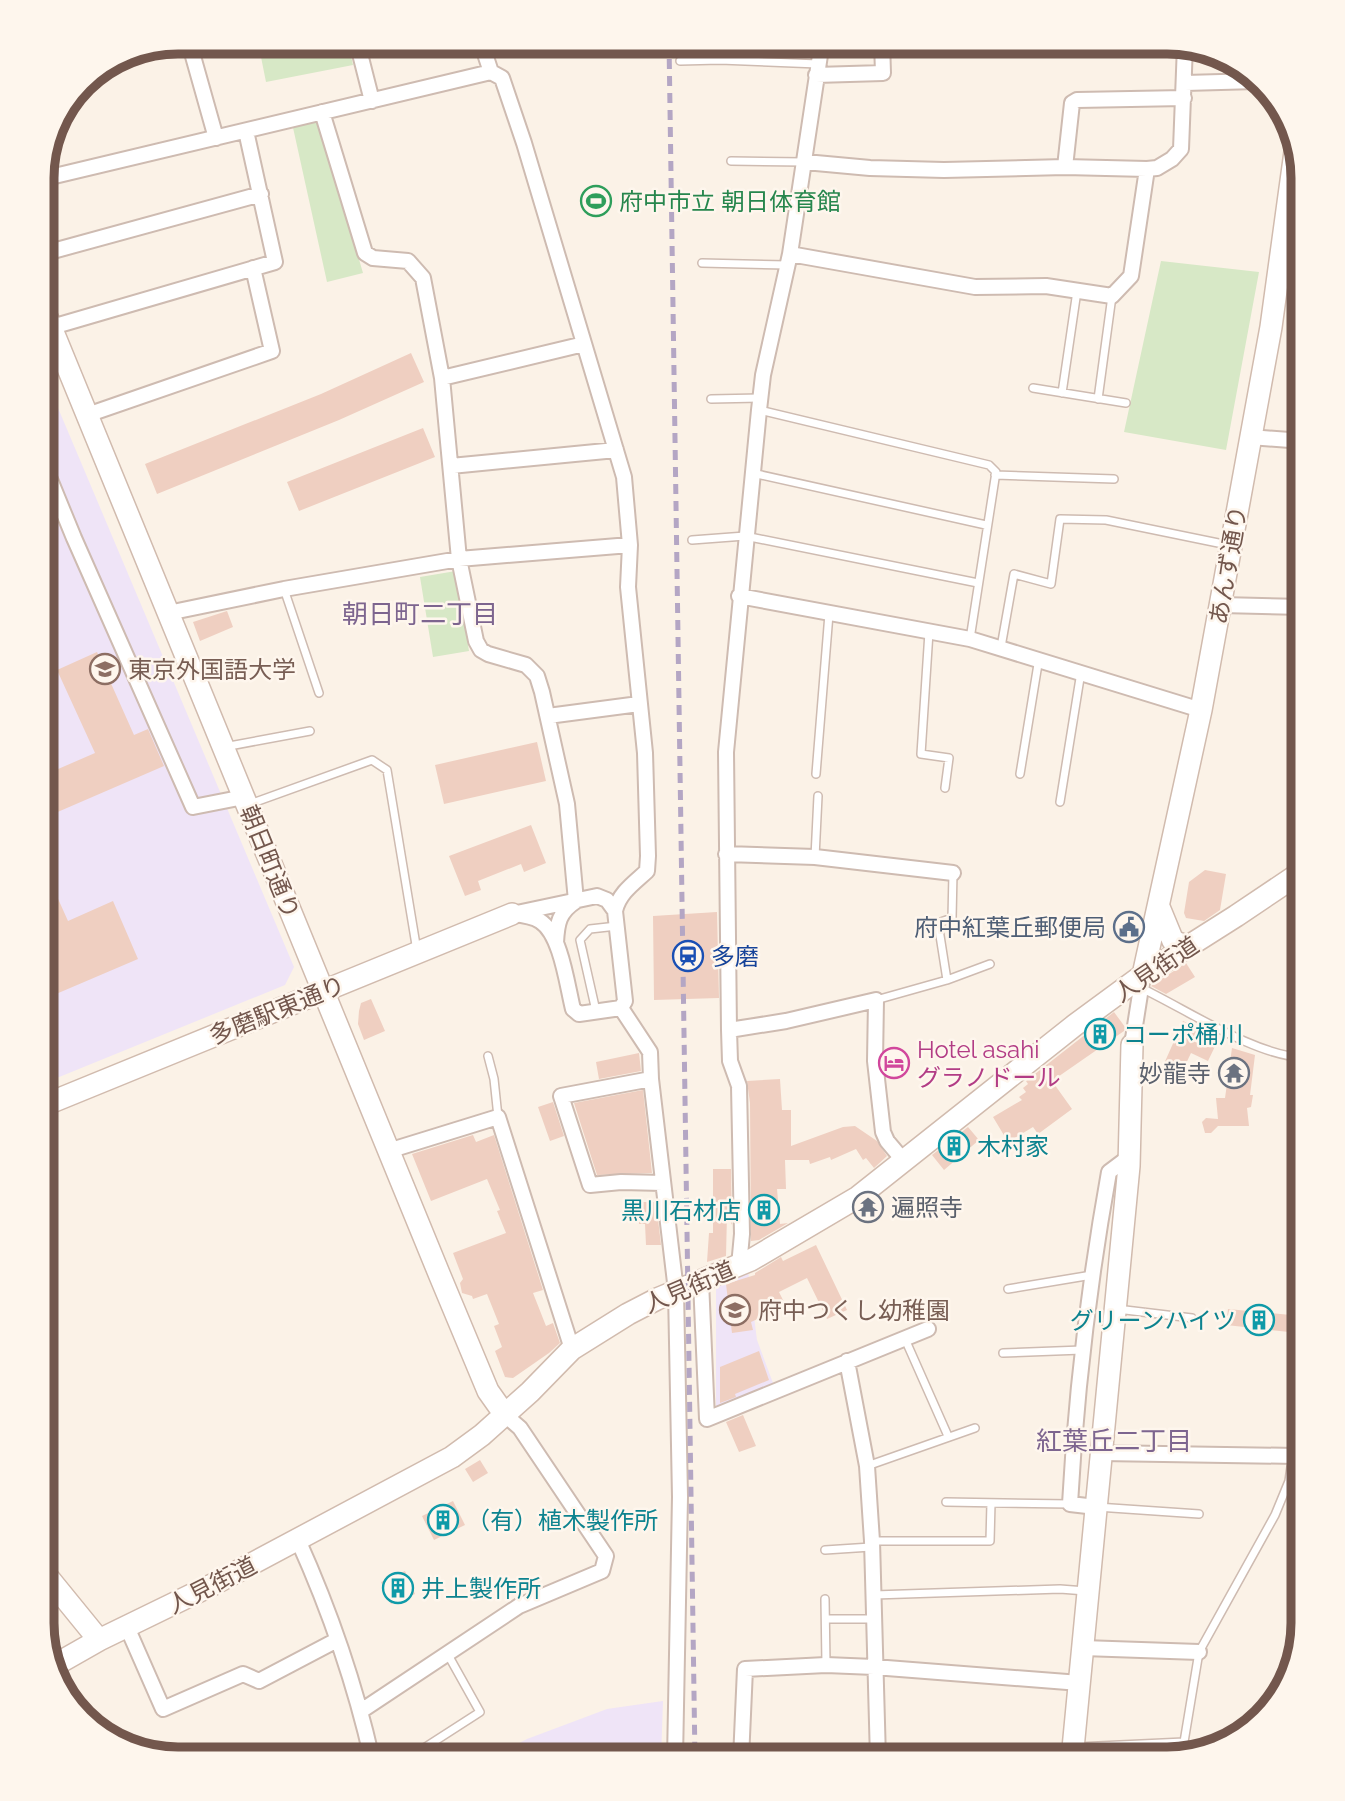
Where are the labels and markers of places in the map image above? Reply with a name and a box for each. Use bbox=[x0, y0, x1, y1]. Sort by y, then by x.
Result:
sports icon: 府中市立 朝日体育館 bbox=[579, 184, 613, 218]
place label: 府中市立 朝日体育館 bbox=[619, 187, 841, 216]
school or university icon: 東京外国語大学 bbox=[88, 652, 122, 686]
place label: 東京外国語大学 bbox=[128, 655, 296, 684]
public building icon: 府中紅葉丘郵便局 bbox=[1112, 910, 1146, 944]
place label: 府中紅葉丘郵便局 bbox=[914, 913, 1106, 942]
station icon: 多磨 bbox=[671, 939, 705, 973]
place label: 多磨 bbox=[711, 942, 759, 971]
building icon: コーポ桶川 bbox=[1083, 1017, 1117, 1051]
place label: コーポ桶川 bbox=[1123, 1020, 1243, 1049]
place label: Hotel asahi グラノドール bbox=[917, 1035, 1061, 1092]
hotel icon: Hotel asahi グラノドール bbox=[877, 1046, 911, 1080]
temple icon: 妙龍寺 bbox=[1217, 1056, 1251, 1090]
place label: 妙龍寺 bbox=[1139, 1059, 1211, 1088]
building icon: 木村家 bbox=[937, 1129, 971, 1163]
place label: 木村家 bbox=[977, 1132, 1049, 1161]
temple icon: 遍照寺 bbox=[851, 1190, 885, 1224]
building icon: 黒川石材店 bbox=[747, 1193, 781, 1227]
place label: 遍照寺 bbox=[891, 1193, 963, 1222]
place label: 黒川石材店 bbox=[621, 1196, 741, 1225]
school or university icon: 府中つくし幼稚園 bbox=[718, 1293, 752, 1327]
place label: 府中つくし幼稚園 bbox=[758, 1296, 950, 1325]
building icon: グリーンハイツ bbox=[1242, 1303, 1276, 1337]
place label: グリーンハイツ bbox=[1070, 1306, 1236, 1335]
building icon: （有）植木製作所 bbox=[426, 1503, 460, 1537]
place label: （有）植木製作所 bbox=[466, 1506, 658, 1535]
building icon: 井上製作所 bbox=[381, 1571, 415, 1605]
place label: 井上製作所 bbox=[421, 1574, 541, 1603]

